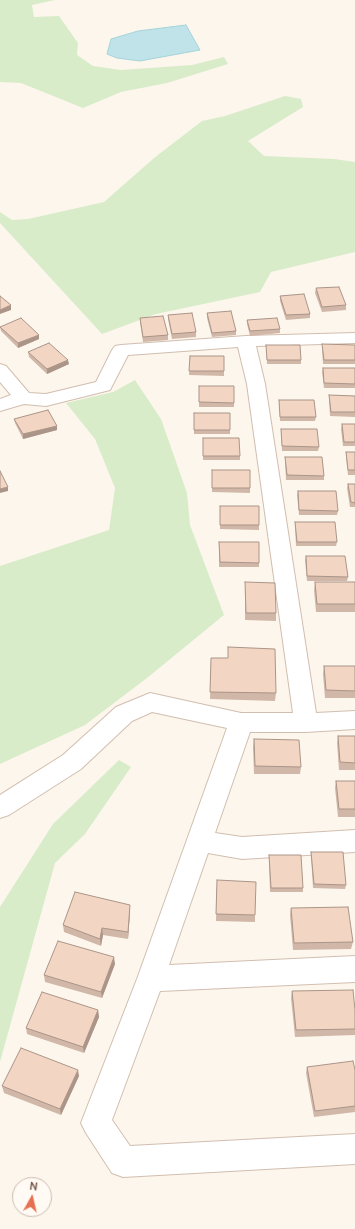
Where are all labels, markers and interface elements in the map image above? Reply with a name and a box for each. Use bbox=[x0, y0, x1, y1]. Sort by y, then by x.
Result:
north arrow bbox=[12, 1177, 52, 1217]
text: N bbox=[29, 1180, 38, 1193]

